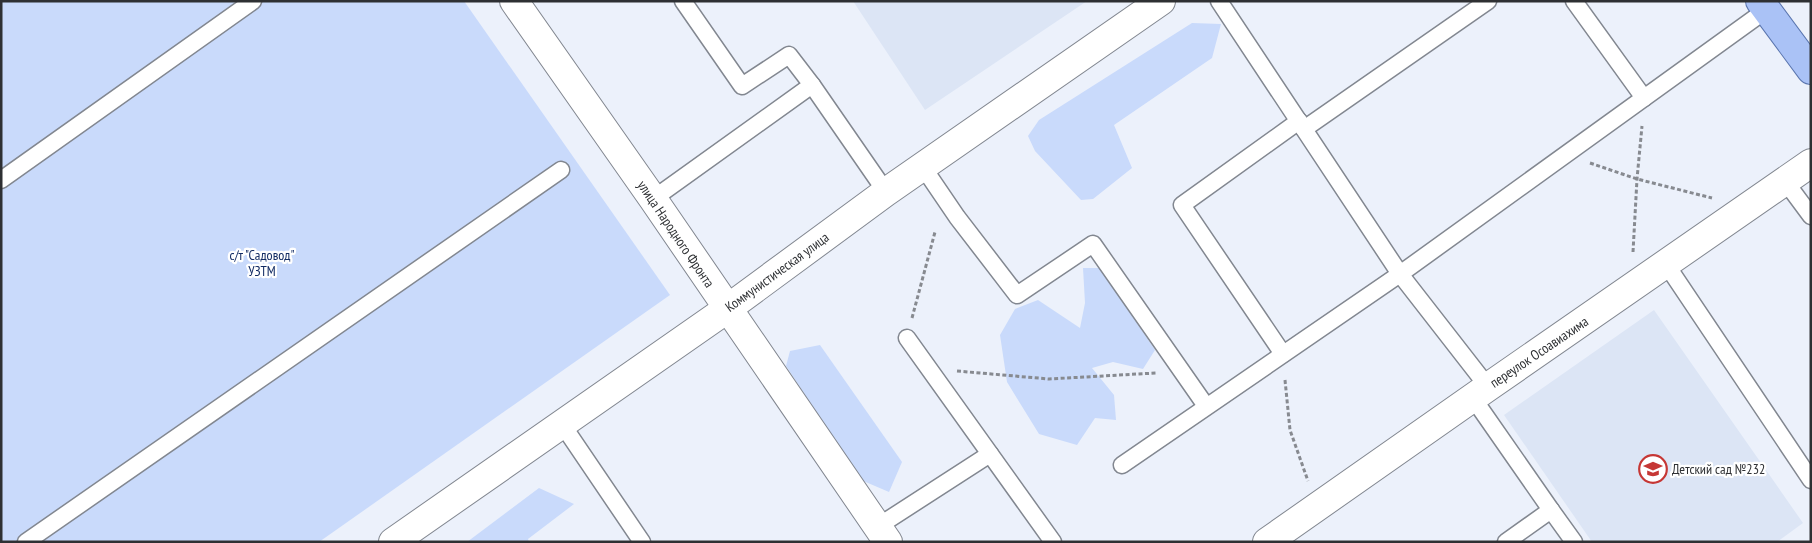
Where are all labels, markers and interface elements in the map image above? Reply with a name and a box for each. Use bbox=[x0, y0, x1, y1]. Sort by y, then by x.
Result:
street label: улица Народного Фронта bbox=[633, 177, 719, 291]
street label: Коммунистическая улица bbox=[722, 228, 832, 316]
park label: с/т "Садовод" УЗТМ bbox=[229, 246, 295, 280]
street label: переулок Осоавиахима bbox=[1486, 312, 1592, 392]
school or university icon: Детский сад №232 bbox=[1638, 454, 1668, 484]
place label: Детский сад №232 bbox=[1672, 460, 1765, 478]

